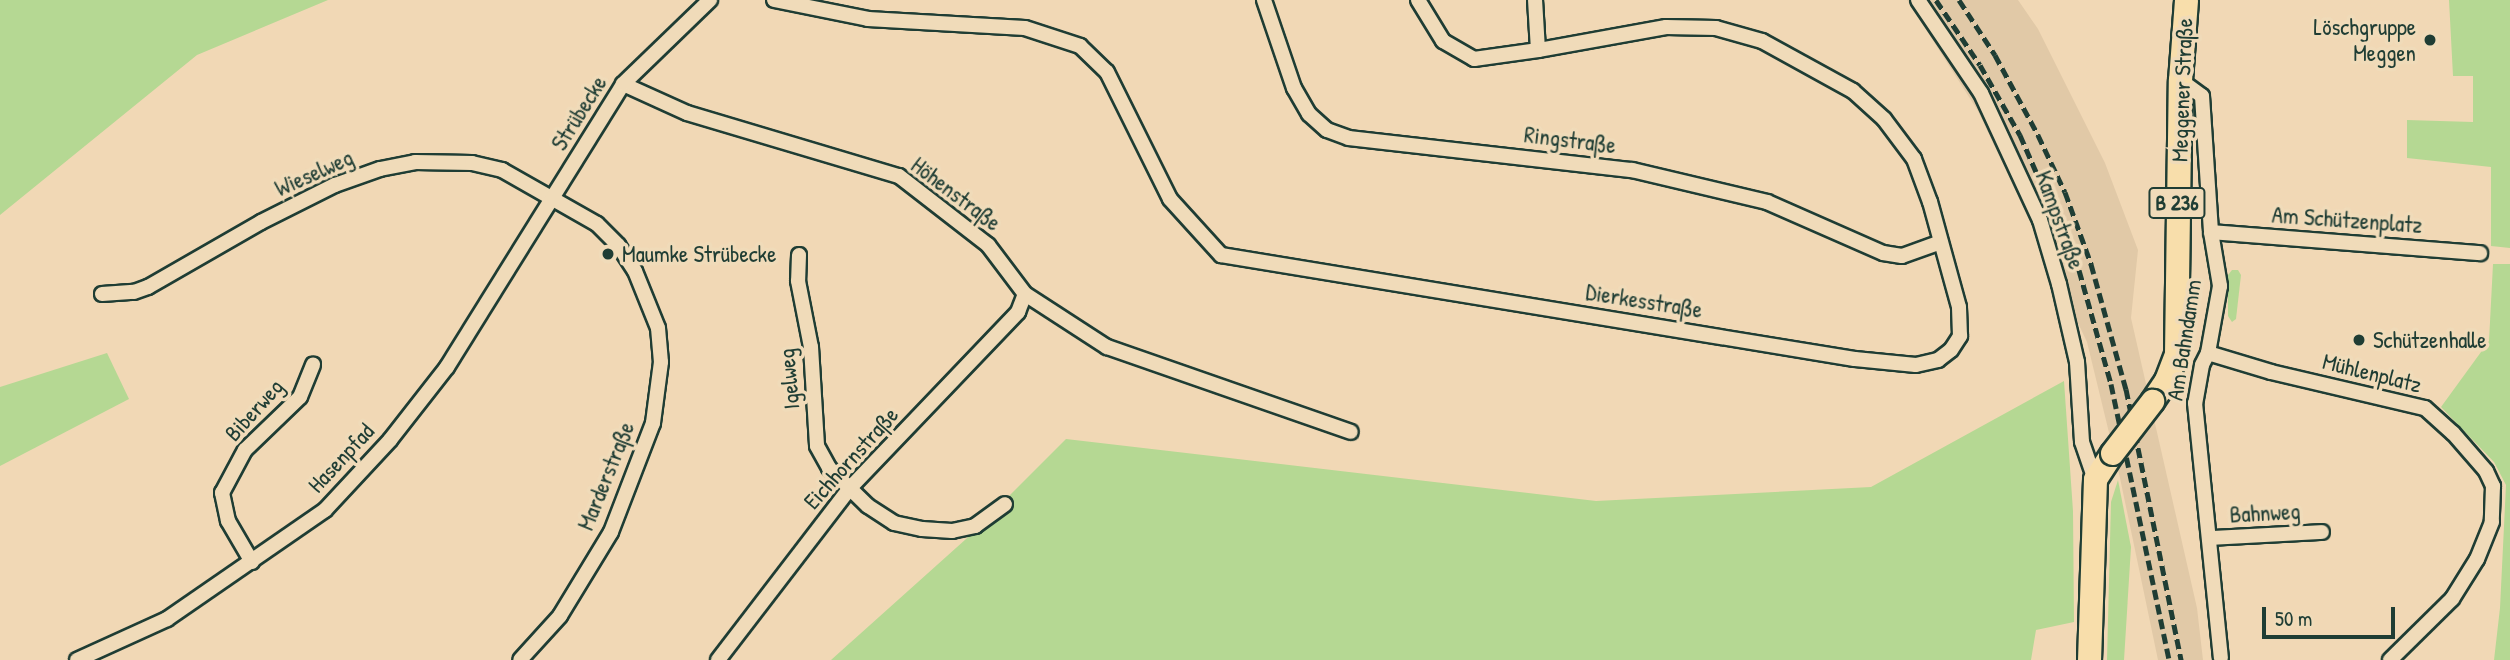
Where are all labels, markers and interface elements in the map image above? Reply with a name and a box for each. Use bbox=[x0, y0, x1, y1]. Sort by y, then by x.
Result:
place label: Löschgruppe Meggen bbox=[2314, 13, 2416, 67]
street label: Meggener Straße bbox=[2166, 18, 2198, 162]
marker: Löschgruppe Meggen bbox=[2422, 32, 2438, 48]
street label: Strübecke bbox=[545, 71, 613, 155]
street label: Ringstraße bbox=[1523, 121, 1617, 159]
street label: Wieselweg bbox=[271, 144, 357, 202]
street label: Höhenstraße bbox=[906, 151, 1006, 237]
street label: Kampstraße bbox=[2030, 167, 2090, 273]
road number: B 236 bbox=[2147, 186, 2207, 220]
street label: Am Schützenplatz bbox=[2271, 201, 2423, 239]
place label: Maumke Strübecke bbox=[622, 240, 776, 268]
marker: Maumke Strübecke bbox=[600, 246, 616, 262]
street label: Dierkesstraße bbox=[1584, 278, 1704, 324]
street label: Am Bahndamm bbox=[2161, 278, 2207, 402]
place label: Schützenhalle bbox=[2373, 326, 2486, 354]
marker: Schützenhalle bbox=[2351, 332, 2367, 348]
street label: Igelweg bbox=[773, 347, 805, 411]
street label: Mühlenplatz bbox=[2320, 347, 2424, 399]
street label: Biberweg bbox=[219, 373, 289, 447]
street label: Eichhornstraße bbox=[798, 401, 904, 515]
street label: Hasenpfad bbox=[302, 418, 380, 498]
street label: Marderstraße bbox=[572, 418, 640, 534]
street label: Bahnweg bbox=[2229, 497, 2301, 529]
scale bar bbox=[2265, 594, 2398, 638]
text: 50 m bbox=[2275, 604, 2312, 633]

